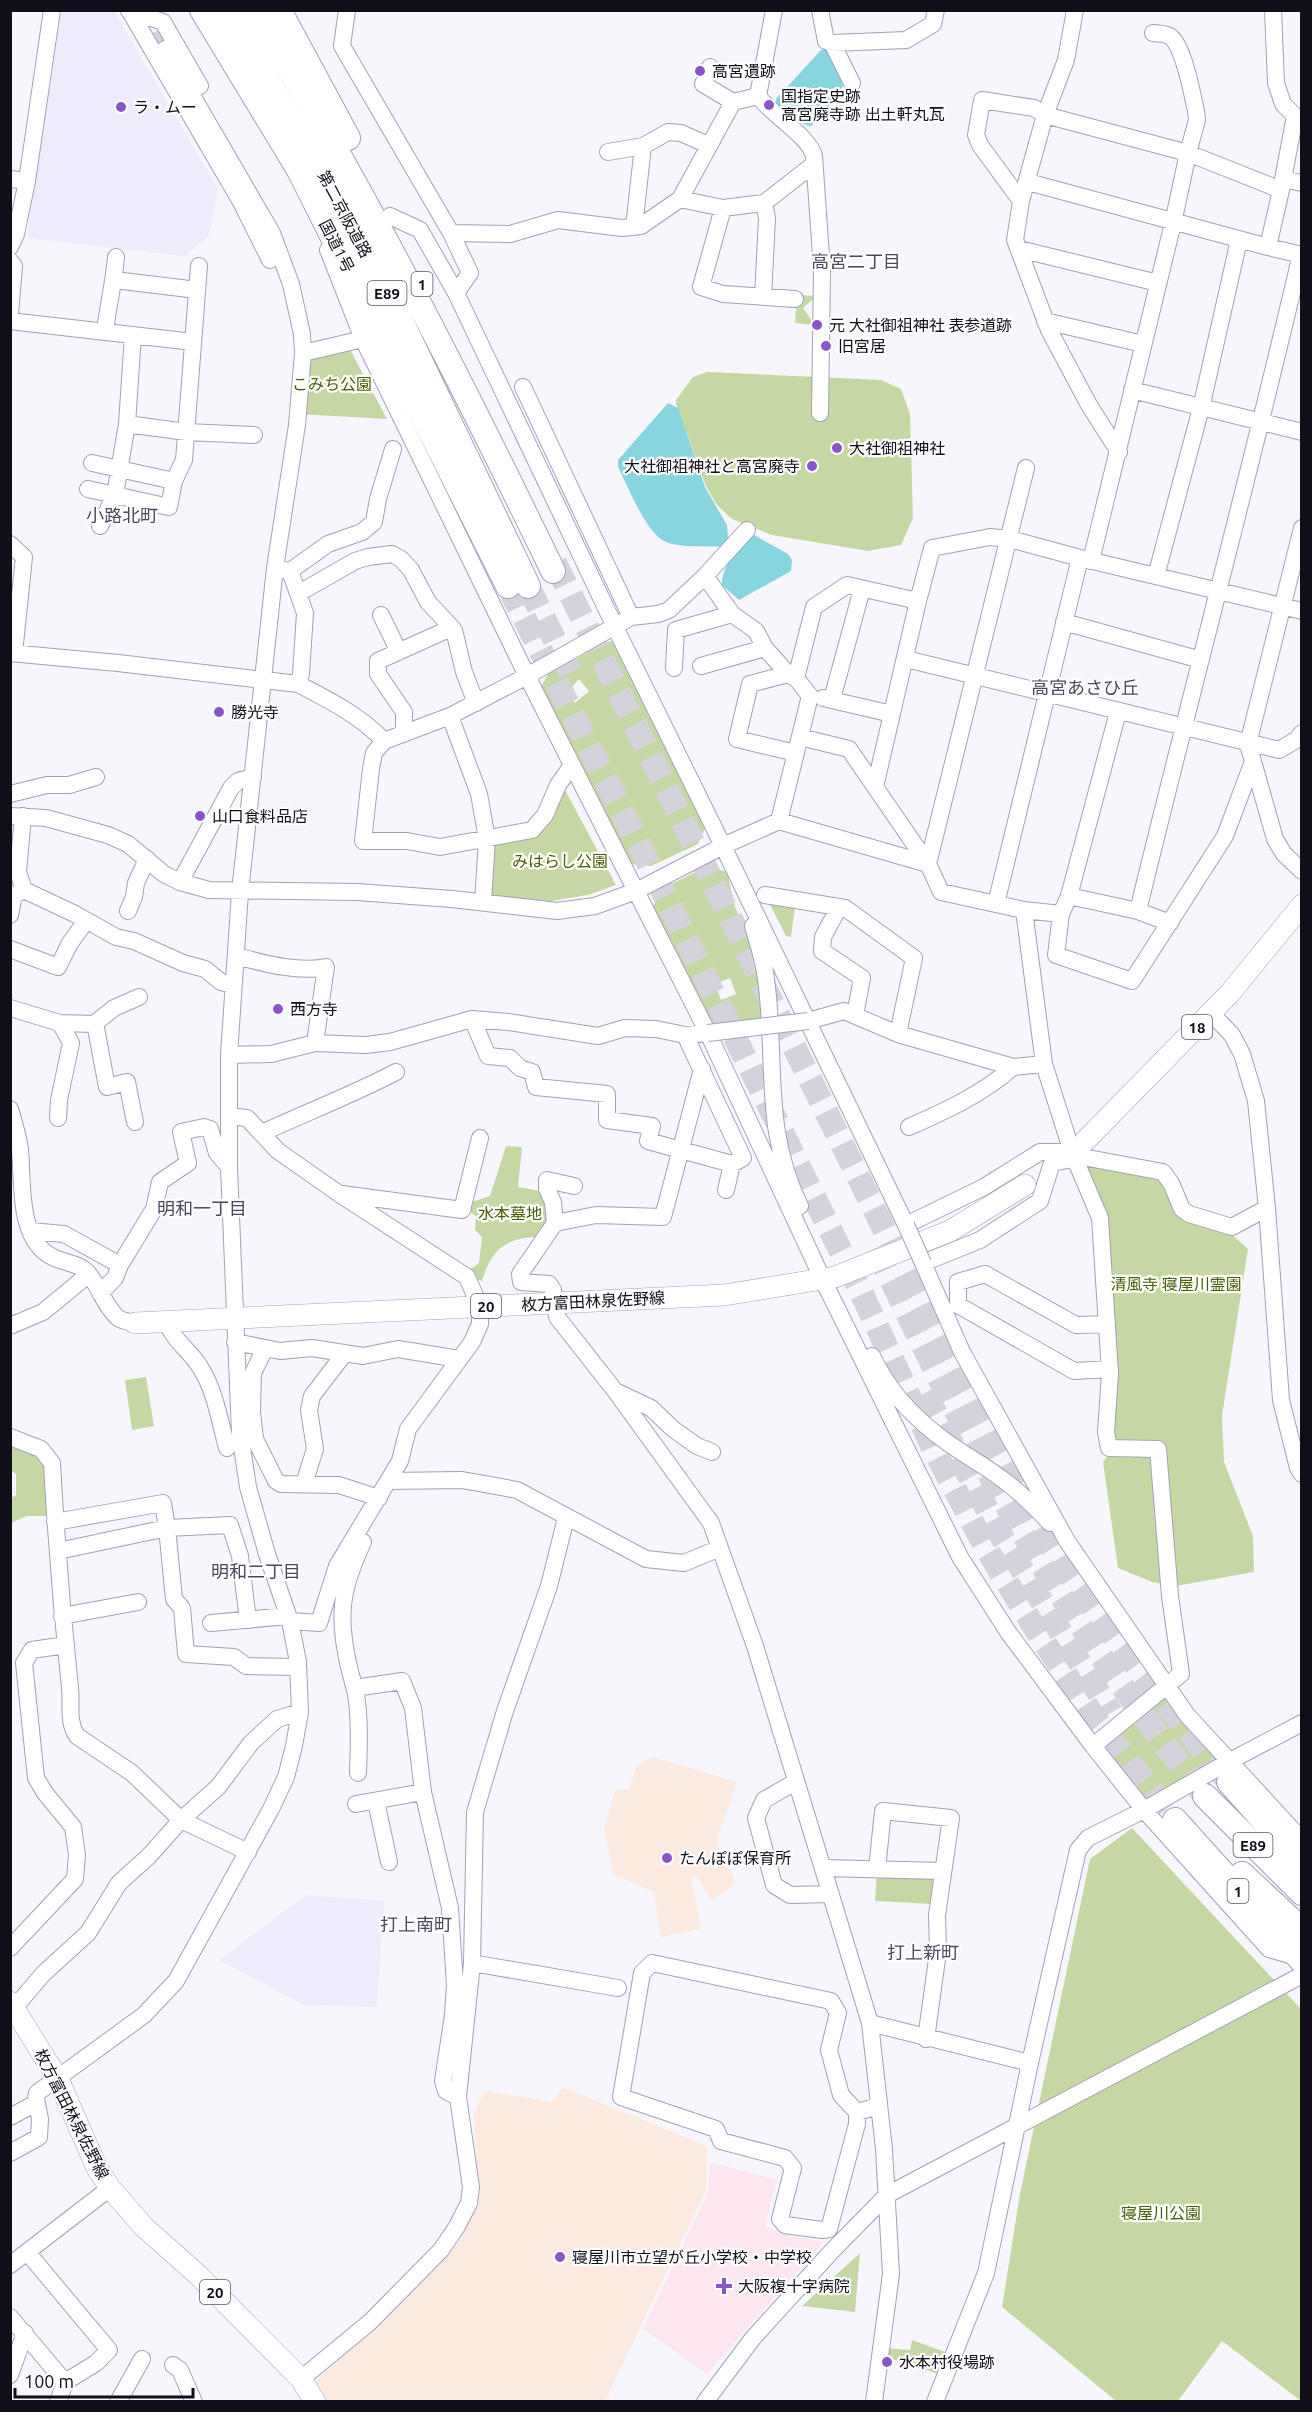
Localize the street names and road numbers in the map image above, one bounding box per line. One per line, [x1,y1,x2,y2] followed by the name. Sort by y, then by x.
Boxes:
[315,167,375,261] street label: 第二京阪道路
[316,217,358,275] street label: 国道1号
[412,272,432,296] road number: 1
[368,281,406,305] road number: E89
[1182,1015,1212,1039] road number: 18
[521,1288,665,1314] street label: 枚方富田林泉佐野線
[471,1294,501,1318] road number: 20
[1234,1833,1272,1857] road number: E89
[1228,1879,1248,1903] road number: 1
[31,2046,113,2182] street label: 枚方富田林泉佐野線
[200,2280,230,2304] road number: 20

